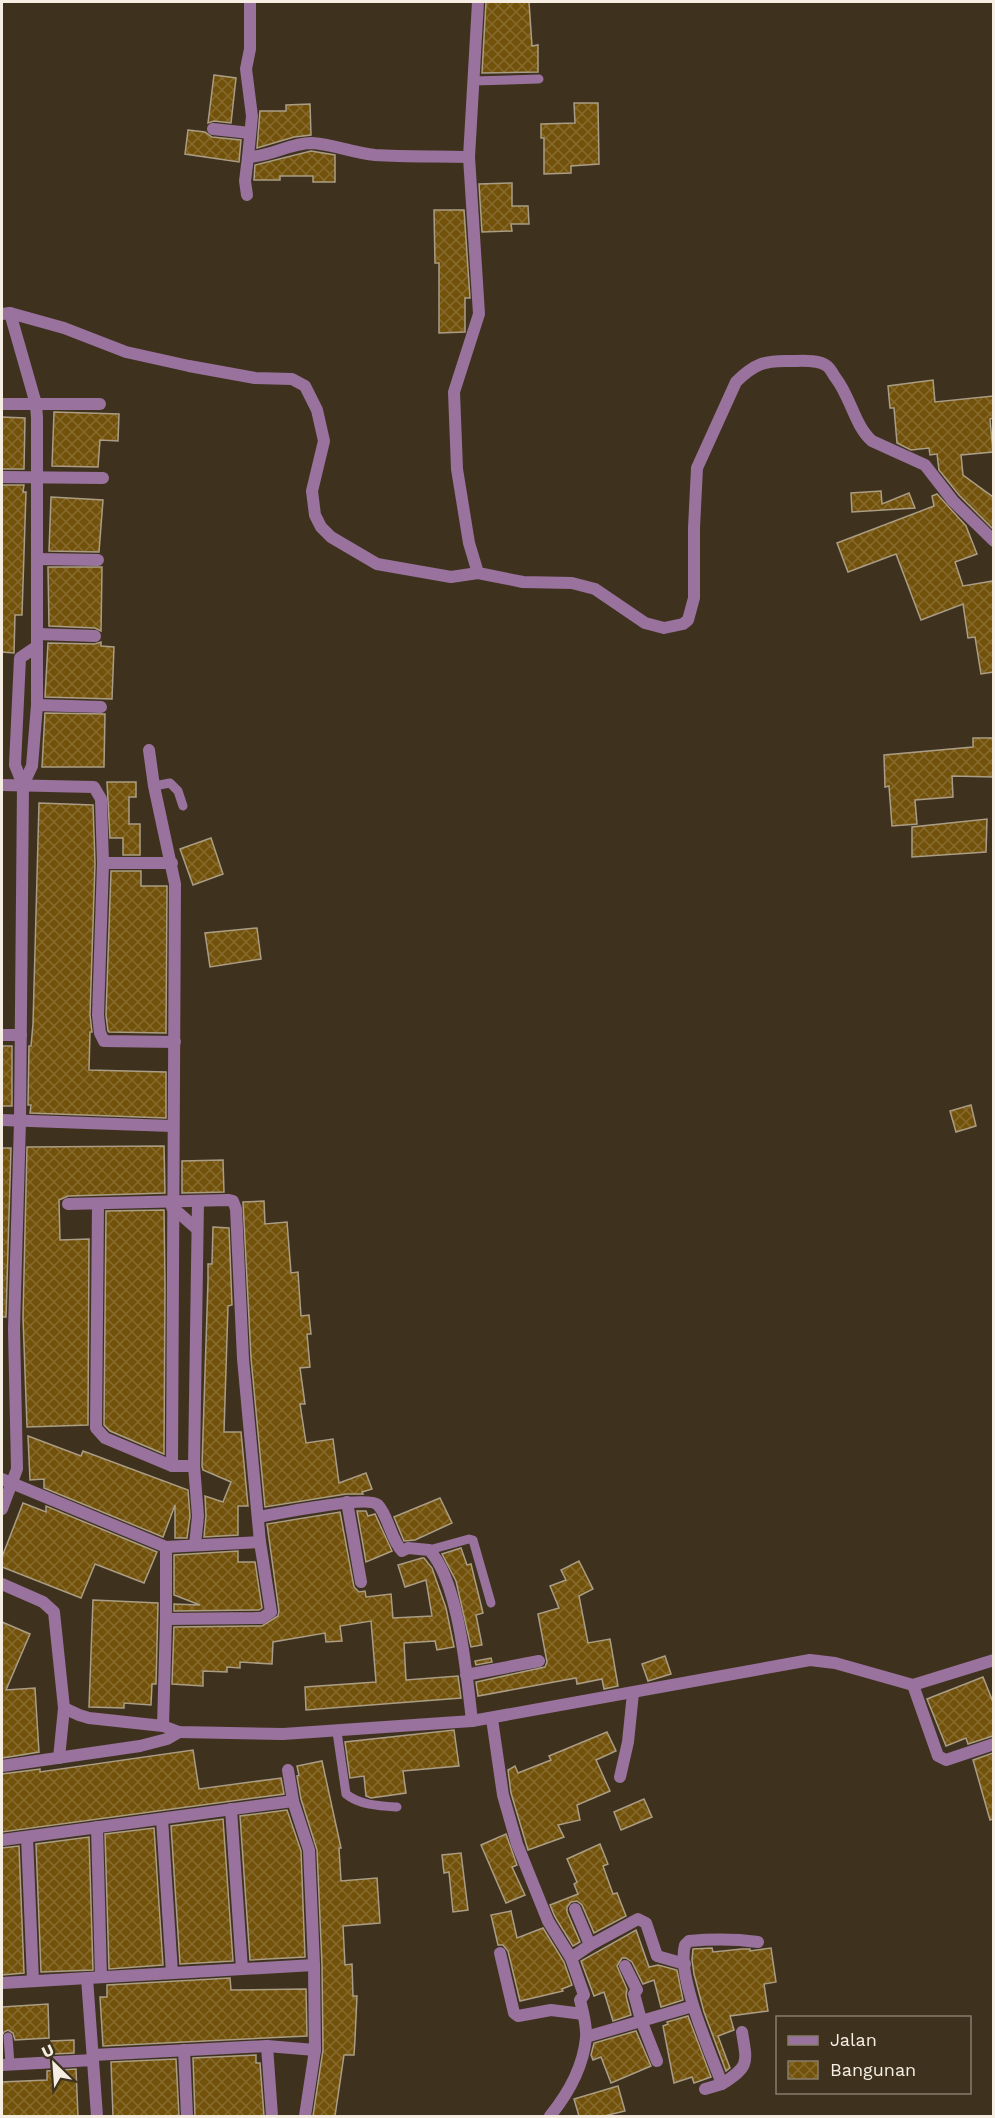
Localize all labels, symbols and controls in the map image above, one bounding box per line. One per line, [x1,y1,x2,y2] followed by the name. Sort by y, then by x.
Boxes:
[776,2016,971,2094] legend
[830,2029,877,2050] text: Jalan
[24,2034,84,2094] north arrow
[39,2040,57,2062] text: U
[830,2059,916,2080] text: Bangunan

